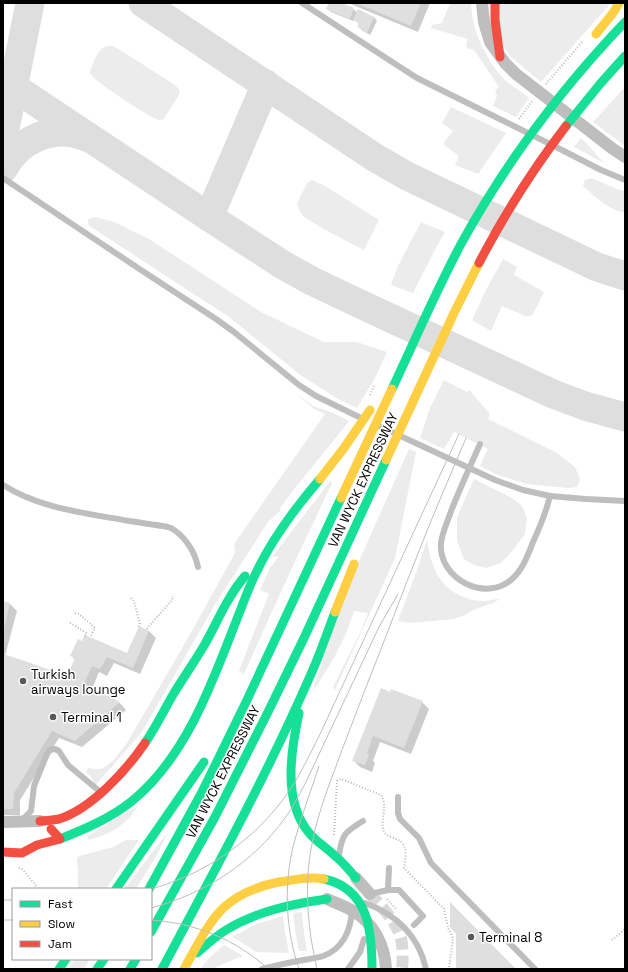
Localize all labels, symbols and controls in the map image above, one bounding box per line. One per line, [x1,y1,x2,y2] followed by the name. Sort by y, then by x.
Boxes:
[324,410,402,550] street label: VAN WYCK EXPRESSWAY
[31,666,126,698] place label: Turkish airways lounge
[18,676,28,686] marker: Turkish airways lounge
[182,703,264,841] street label: VAN WYCK EXPRESSWAY
[61,709,122,726] place label: Terminal 1
[48,712,58,722] marker: Terminal 1
[12,888,152,960] legend
[48,896,73,912] text: Fast
[48,916,75,932] text: Slow
[479,929,542,946] place label: Terminal 8
[466,932,476,942] marker: Terminal 8
[48,936,72,952] text: Jam

